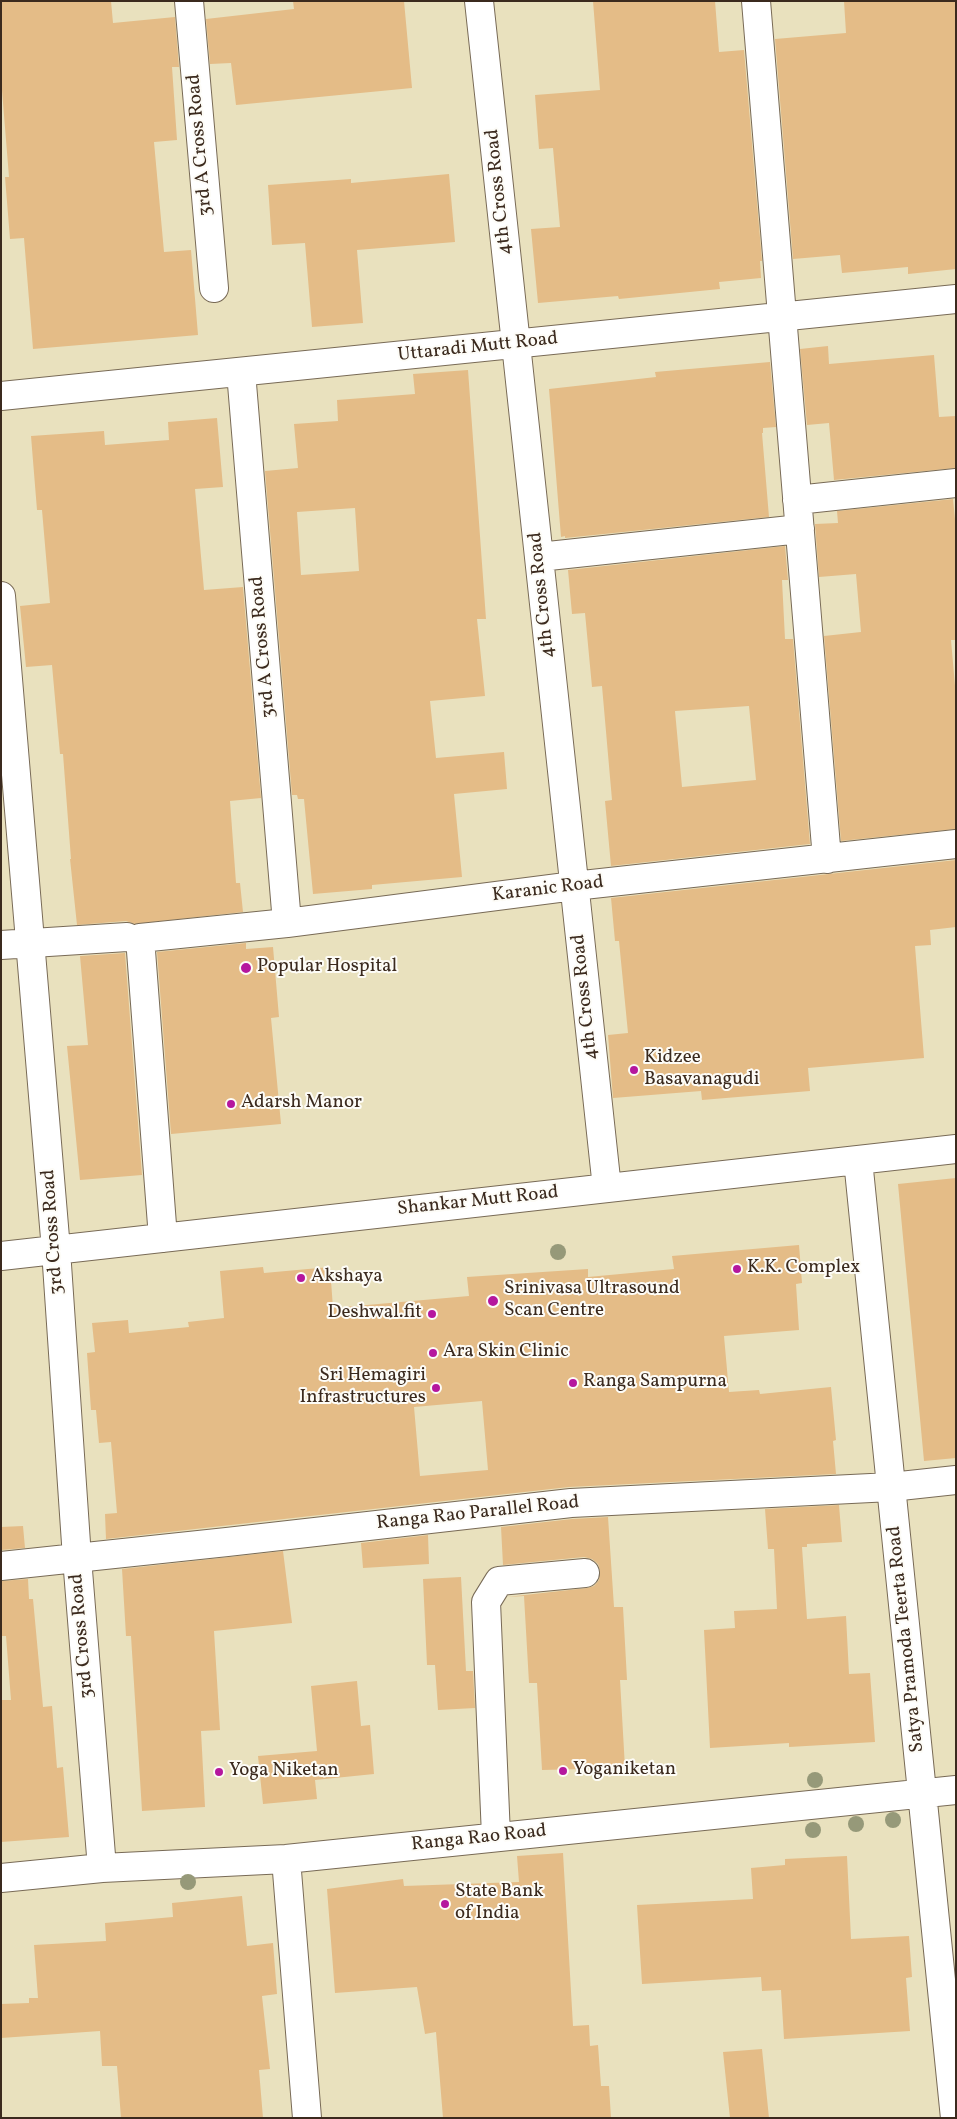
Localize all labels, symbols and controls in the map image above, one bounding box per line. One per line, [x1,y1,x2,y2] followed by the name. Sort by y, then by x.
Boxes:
[183,73,219,217] street label: 3rd A Cross Road
[482,128,518,256] street label: 4th Cross Road
[397,328,559,368] street label: Uttaradi Mutt Road
[525,531,561,659] street label: 4th Cross Road
[246,575,282,719] street label: 3rd A Cross Road
[491,872,605,908] street label: Karanic Road
[568,933,604,1061] street label: 4th Cross Road
[257,957,397,979] place label: Popular Hospital
[239,961,253,975] marker: Popular Hospital
[644,1048,759,1092] place label: Kidzee Basavanagudi
[628,1064,640,1076] marker: Kidzee Basavanagudi
[241,1093,362,1115] place label: Adarsh Manor
[225,1098,237,1110] marker: Adarsh Manor
[38,1169,70,1295] street label: 3rd Cross Road
[396,1182,560,1222] street label: Shankar Mutt Road
[747,1258,860,1280] place label: K.K. Complex
[731,1263,743,1275] marker: K.K. Complex
[311,1267,383,1289] place label: Akshaya
[295,1272,307,1284] marker: Akshaya
[504,1279,680,1323] place label: Srinivasa Ultrasound Scan Centre
[486,1294,500,1308] marker: Srinivasa Ultrasound Scan Centre
[328,1303,422,1325] place label: Deshwal.fit
[426,1308,438,1320] marker: Deshwal.fit
[443,1342,569,1364] place label: Ara Skin Clinic
[427,1347,439,1359] marker: Ara Skin Clinic
[300,1366,426,1410] place label: Sri Hemagiri Infrastructures
[583,1372,727,1394] place label: Ranga Sampurna
[567,1377,579,1389] marker: Ranga Sampurna
[430,1382,442,1394] marker: Sri Hemagiri Infrastructures
[375,1492,581,1536] street label: Ranga Rao Parallel Road
[884,1525,930,1753] street label: Satya Pramoda Teerta Road
[66,1572,100,1700] street label: 3rd Cross Road
[573,1760,676,1782] place label: Yoganiketan
[229,1761,339,1783] place label: Yoga Niketan
[557,1765,569,1777] marker: Yoganiketan
[213,1766,225,1778] marker: Yoga Niketan
[410,1821,548,1857] street label: Ranga Rao Road
[455,1882,544,1926] place label: State Bank of India
[439,1898,451,1910] marker: State Bank of India

